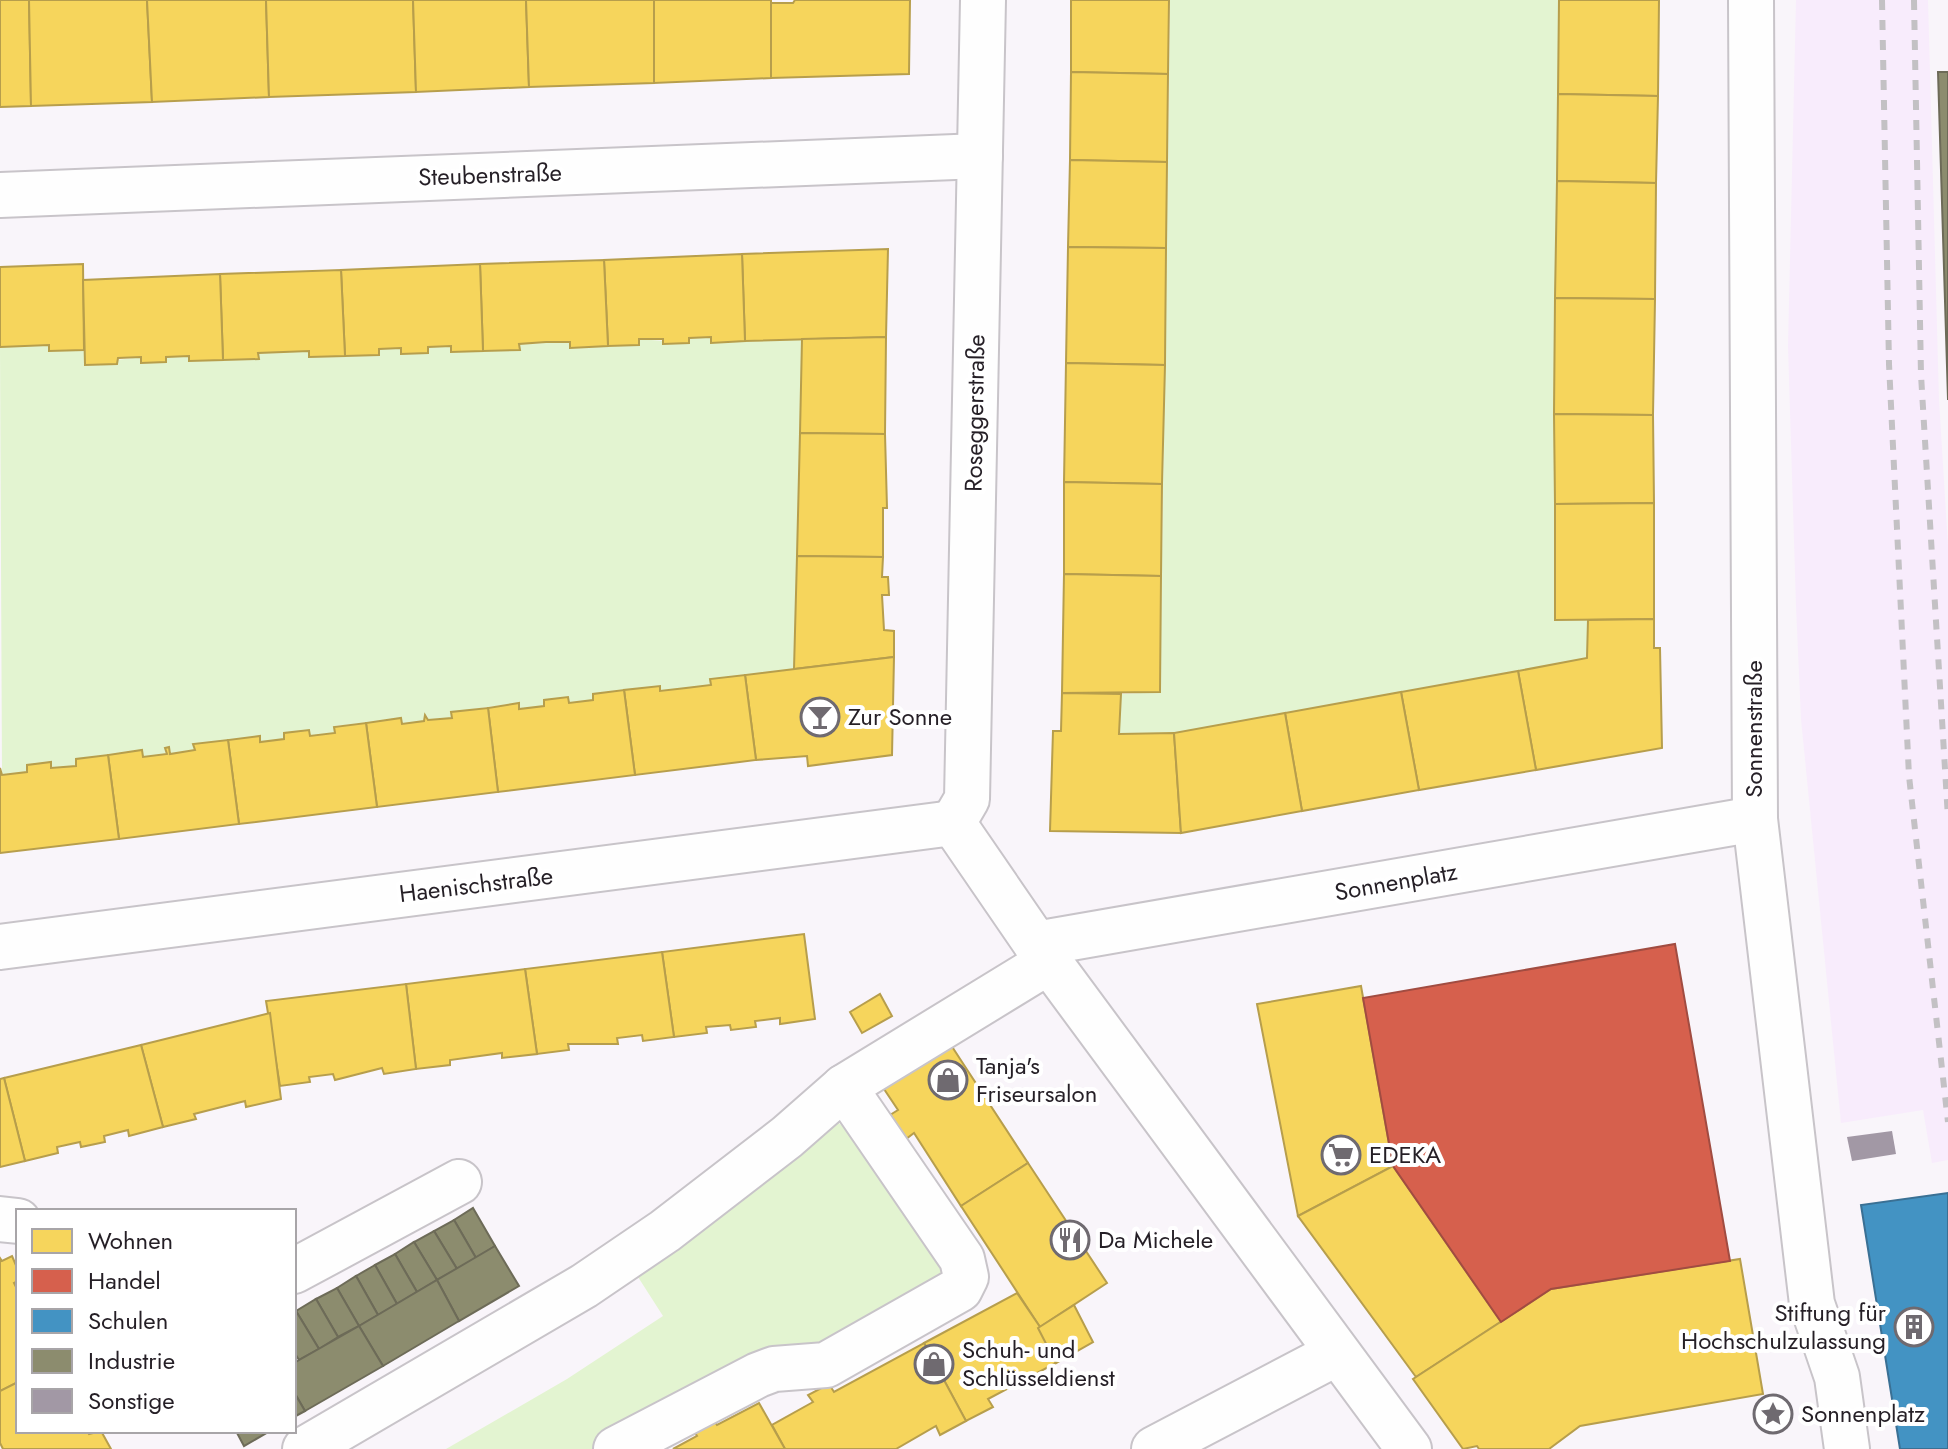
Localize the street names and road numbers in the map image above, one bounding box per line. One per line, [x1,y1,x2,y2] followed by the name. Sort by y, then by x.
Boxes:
[418,155,562,194] street label: Steubenstraße
[956,334,993,492] street label: Roseggerstraße
[1736,660,1771,798] street label: Sonnenstraße
[1332,854,1460,910] street label: Sonnenplatz
[397,858,555,911] street label: Haenischstraße

